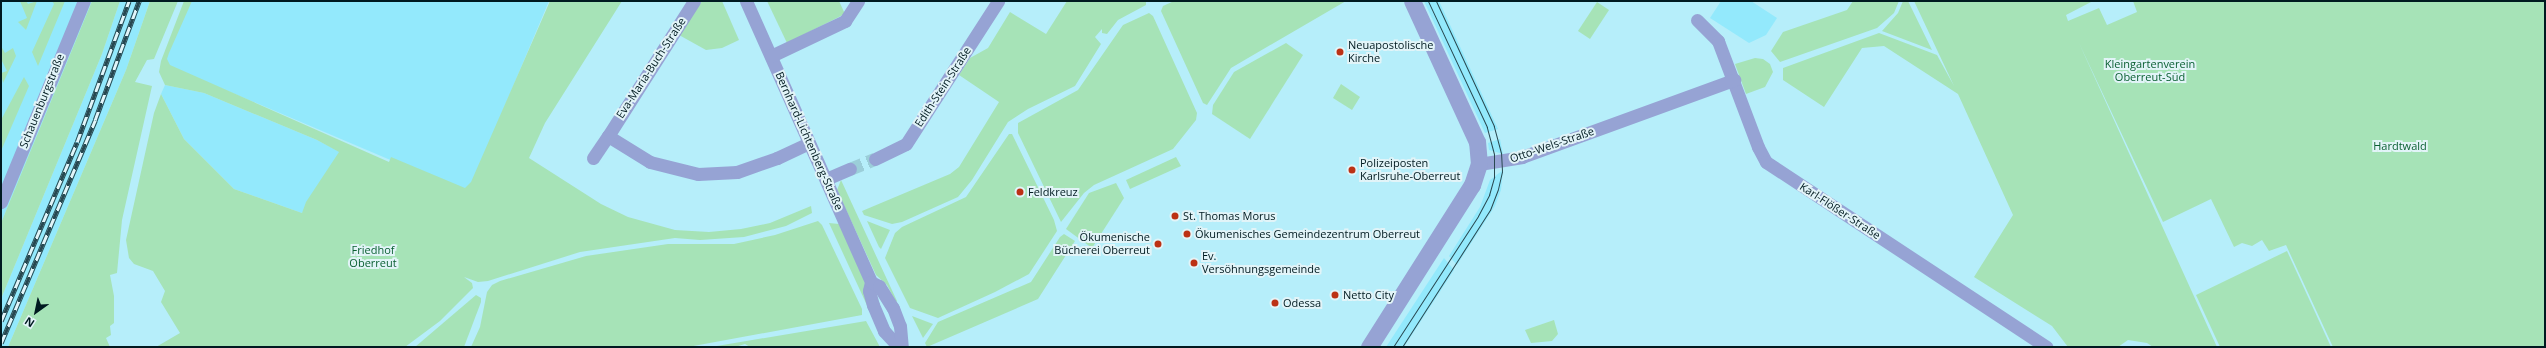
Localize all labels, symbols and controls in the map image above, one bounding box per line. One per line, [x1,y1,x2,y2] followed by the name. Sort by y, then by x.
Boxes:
[614,15,688,121] street label: Eva-Maria-Buch-Straße
[1348,39,1433,65] place label: Neuapostolische Kirche
[912,45,974,129] street label: Edith-Stein-Straße
[1335,47,1345,57] marker: Neuapostolische Kirche
[17,52,67,150] street label: Schauenburgstraße
[2105,58,2195,84] park label: Kleingartenverein Oberreut-Süd
[772,70,846,212] street label: Bernhard-Lichtenberg-Straße
[1508,124,1596,166] street label: Otto-Wels-Straße
[2373,139,2427,153] park label: Hardtwald
[1360,157,1460,183] place label: Polizeiposten Karlsruhe-Oberreut
[1347,165,1357,175] marker: Polizeiposten Karlsruhe-Oberreut
[1797,180,1883,242] street label: Karl-Flößer-Straße
[1028,185,1078,199] place label: Feldkreuz
[1015,187,1025,197] marker: Feldkreuz
[1183,209,1276,223] place label: St. Thomas Morus
[1170,211,1180,221] marker: St. Thomas Morus
[1195,227,1420,241] place label: Ökumenisches Gemeindezentrum Oberreut
[1182,229,1192,239] marker: Ökumenisches Gemeindezentrum Oberreut
[1054,231,1150,257] place label: Ökumenische Bücherei Oberreut
[1153,239,1163,249] marker: Ökumenische Bücherei Oberreut
[349,244,397,270] park label: Friedhof Oberreut
[1202,250,1320,276] place label: Ev. Versöhnungsgemeinde
[1189,258,1199,268] marker: Ev. Versöhnungsgemeinde
[1343,288,1394,302] place label: Netto City
[1330,290,1340,300] marker: Netto City
[16,292,56,332] north arrow
[1283,296,1321,310] place label: Odessa
[1270,298,1280,308] marker: Odessa
[21,314,37,331] text: N

